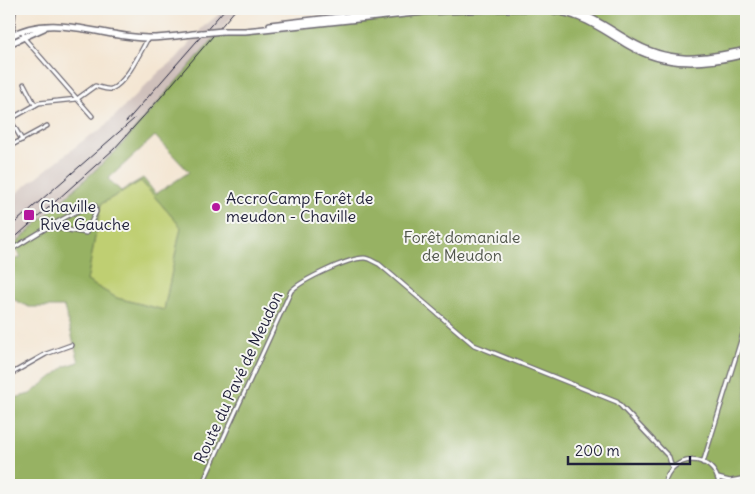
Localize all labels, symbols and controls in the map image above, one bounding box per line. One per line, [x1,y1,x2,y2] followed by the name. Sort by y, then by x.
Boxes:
[226,188,373,226] place label: AccroCamp Forêt de meudon - Chaville
[40,196,130,234] place label: Chaville Rive Gauche
[210,201,222,213] marker: AccroCamp Forêt de meudon - Chaville
[22,208,36,222] marker: Chaville Rive Gauche
[404,227,520,265] park label: Forêt domaniale de Meudon
[189,288,287,466] street label: Route du Pavé de Meudon
[568,434,690,466] scale bar
[575,441,620,460] text: 200 m

